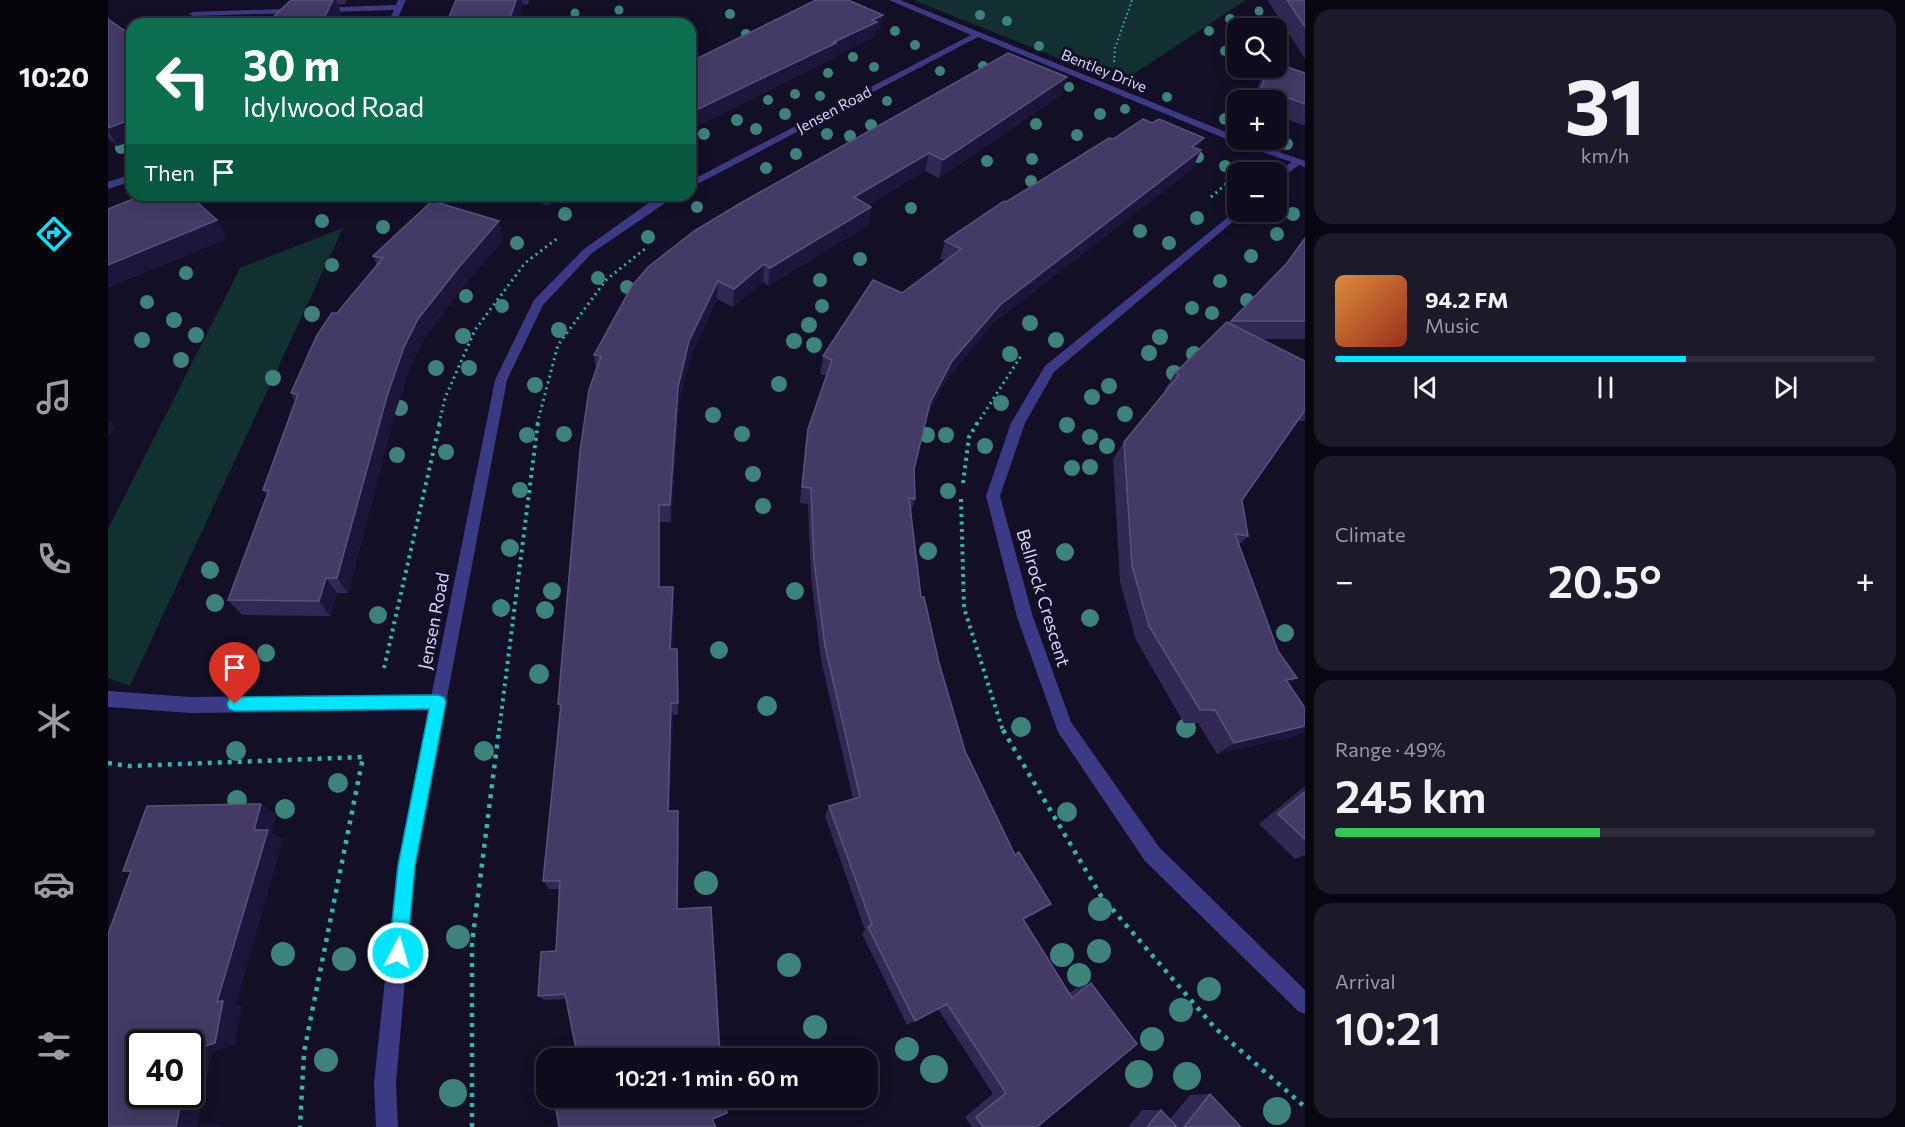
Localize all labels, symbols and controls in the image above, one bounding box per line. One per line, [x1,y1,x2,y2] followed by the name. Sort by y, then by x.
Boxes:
[1227,18,1287,222] map controls
[1227,18,1287,78] button: search
[243,38,340,90] text: 30 m
[144,42,222,120] icon: left
[1059,45,1150,95] street label: Bentley Drive
[1565,56,1645,151] text: 31
[19,60,89,93] text: 10:20
[793,82,874,136] street label: Jensen Road
[243,90,424,123] text: Idylwood Road
[1227,90,1287,150] button: +
[1581,143,1629,167] text: km/h
[207,156,240,189] icon: arrive
[144,159,195,186] text: Then
[1227,162,1287,222] button: −
[33,213,75,255] icon: directions
[1425,286,1508,313] text: 94.2 FM
[1425,313,1479,337] text: Music
[1409,371,1442,404] icon: previous
[1589,371,1622,404] icon: pause
[1769,371,1802,404] icon: next
[33,376,75,418] icon: music
[1335,522,1405,546] text: Climate
[1013,526,1075,669] street label: Bellrock Crescent
[33,538,75,580] icon: phone
[1548,552,1662,607] text: 20.5°
[1335,559,1354,600] text: −
[1856,559,1875,600] text: +
[413,570,453,671] street label: Jensen Road
[209,642,260,704] pin
[218,651,251,684] icon: arrive
[33,700,75,742] icon: climate
[1335,737,1446,761] text: Range · 49%
[1335,767,1486,822] text: 245 km
[33,863,75,905] icon: car
[366,921,430,985] position arrow
[1335,969,1396,993] text: Arrival
[1335,999,1442,1054] text: 10:21
[33,1025,75,1067] icon: filters
[126,1030,204,1108] speed limit sign: 40
[615,1064,799,1091] text: 10:21 · 1 min · 60 m

